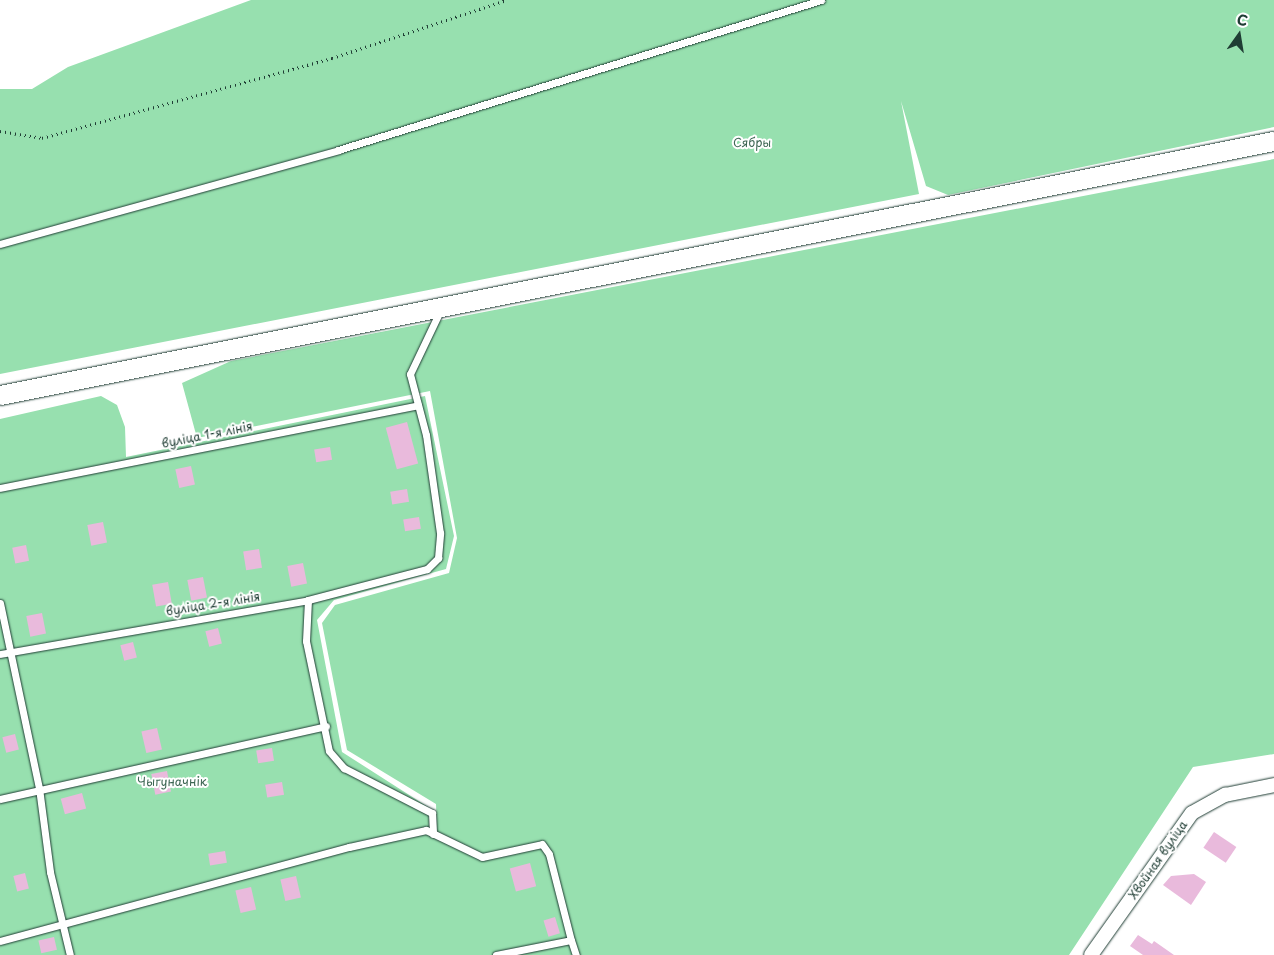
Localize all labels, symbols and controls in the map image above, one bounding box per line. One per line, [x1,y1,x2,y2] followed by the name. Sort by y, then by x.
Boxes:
[1235,8,1250,31] text: С
[1214,10,1264,60] north arrow
[733,136,771,150] park label: Сябры
[160,419,254,451] street label: вуліца 1-я лінія
[165,589,261,619] street label: вуліца 2-я лінія
[137,775,207,789] park label: Чыгуначнік
[1125,818,1191,902] street label: Хвойная вуліца

